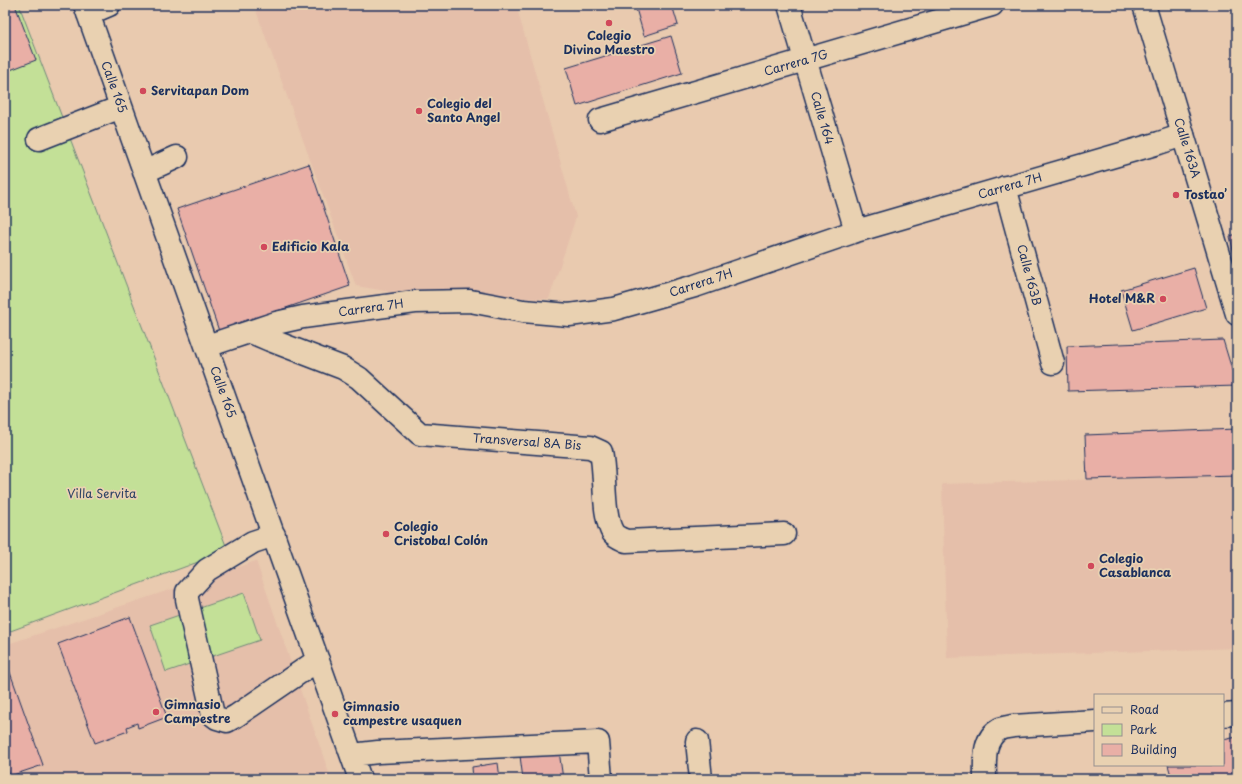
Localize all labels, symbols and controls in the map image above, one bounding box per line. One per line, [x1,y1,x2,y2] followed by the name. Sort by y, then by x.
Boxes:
[604,18,614,28] marker: Colegio Divino Maestro
[563,26,655,58] place label: Colegio Divino Maestro
[762,44,830,80] street label: Carrera 7G
[97,58,133,115] street label: Calle 165
[151,81,249,99] place label: Servitapan Dom
[138,86,148,96] marker: Servitapan Dom
[807,89,839,146] street label: Calle 164
[427,94,500,126] place label: Colegio del Santo Angel
[414,106,424,116] marker: Colegio del Santo Angel
[1170,115,1206,180] street label: Calle 163A
[976,167,1044,203] street label: Carrera 7H
[1184,185,1227,203] place label: Tostao’
[1171,190,1181,200] marker: Tostao’
[272,237,350,255] place label: Edificio Kala
[259,242,269,252] marker: Edificio Kala
[1013,242,1047,308] street label: Calle 163B
[667,263,735,301] street label: Carrera 7H
[1089,289,1155,307] place label: Hotel M&R
[337,294,405,321] street label: Carrera 7H
[1158,294,1168,304] marker: Hotel M&R
[206,363,242,420] street label: Calle 165
[472,428,582,454] street label: Transversal 8A Bis
[67,484,137,502] park label: Villa Servita
[394,517,488,549] place label: Colegio Cristobal Colón
[381,529,391,539] marker: Colegio Cristobal Colón
[1099,549,1171,581] place label: Colegio Casablanca
[1086,561,1096,571] marker: Colegio Casablanca
[1094,694,1224,766] legend
[164,695,231,727] place label: Gimnasio Campestre
[343,697,462,729] place label: Gimnasio campestre usaquen
[1130,700,1159,718] text: Road
[151,707,161,717] marker: Gimnasio Campestre
[330,709,340,719] marker: Gimnasio campestre usaquen
[1130,720,1157,738] text: Park
[1130,740,1177,758] text: Building

